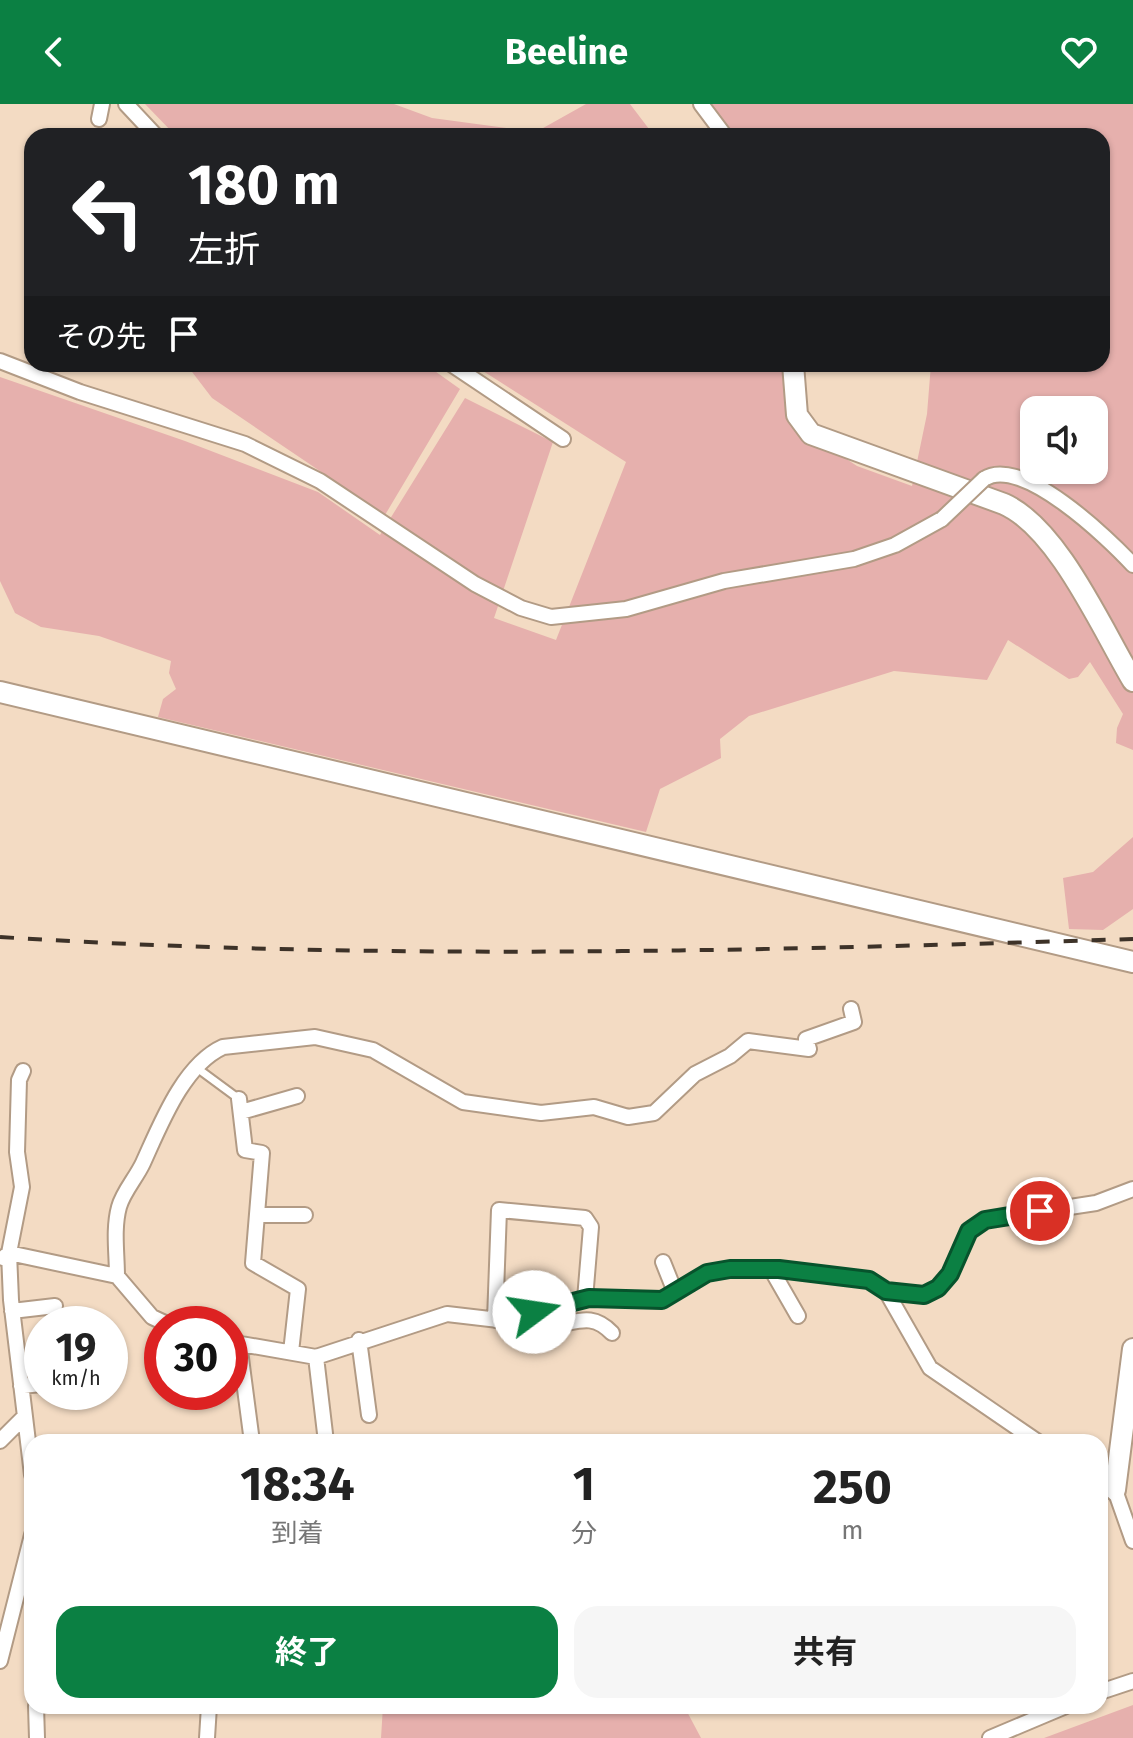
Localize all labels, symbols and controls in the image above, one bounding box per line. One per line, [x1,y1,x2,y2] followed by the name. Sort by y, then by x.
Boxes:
[32,30,76,74] icon: back
[505,30,628,74] text: Beeline
[1057,30,1101,74] icon: heart
[188,152,340,219] text: 180 m
[56,160,160,264] icon: left
[188,228,260,272] text: 左折
[162,312,206,356] icon: arrive
[56,319,146,355] text: その先
[1020,396,1108,484] map controls
[1020,396,1108,484] button: sound
[1006,1177,1074,1245] pin
[1018,1189,1062,1233] icon: arrive
[492,1270,576,1354] position arrow
[144,1306,248,1410] speed limit sign: 30
[56,1324,96,1372] text: 19
[51,1366,101,1390] text: km/h
[240,1455,355,1513] text: 18:34
[573,1455,595,1513] text: 1
[813,1458,892,1516] text: 250
[841,1515,864,1546] text: m
[271,1518,323,1549] text: 到着
[571,1518,597,1549] text: 分
[56,1606,558,1698] button: 終了
[574,1606,1076,1698] button: 共有

